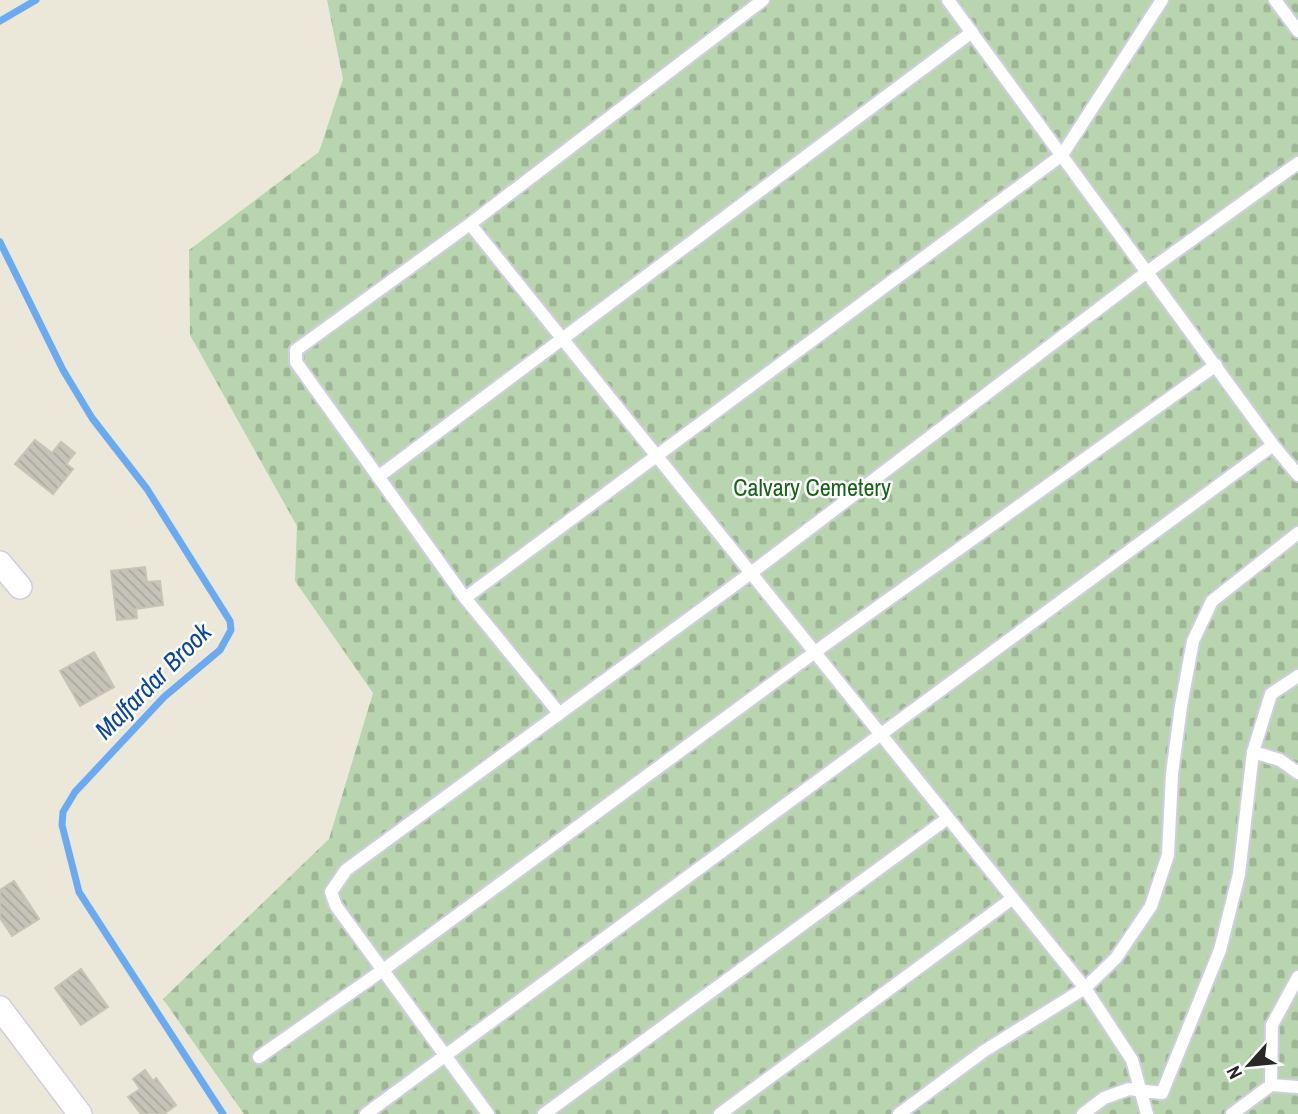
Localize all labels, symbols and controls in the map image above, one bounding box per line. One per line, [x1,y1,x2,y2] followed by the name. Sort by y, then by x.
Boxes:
[733,471,891,503] park label: Calvary Cemetery
[87,614,220,747] water label: Malfardar Brook
[1214,1030,1284,1100] north arrow
[1220,1062,1248,1084] text: N

